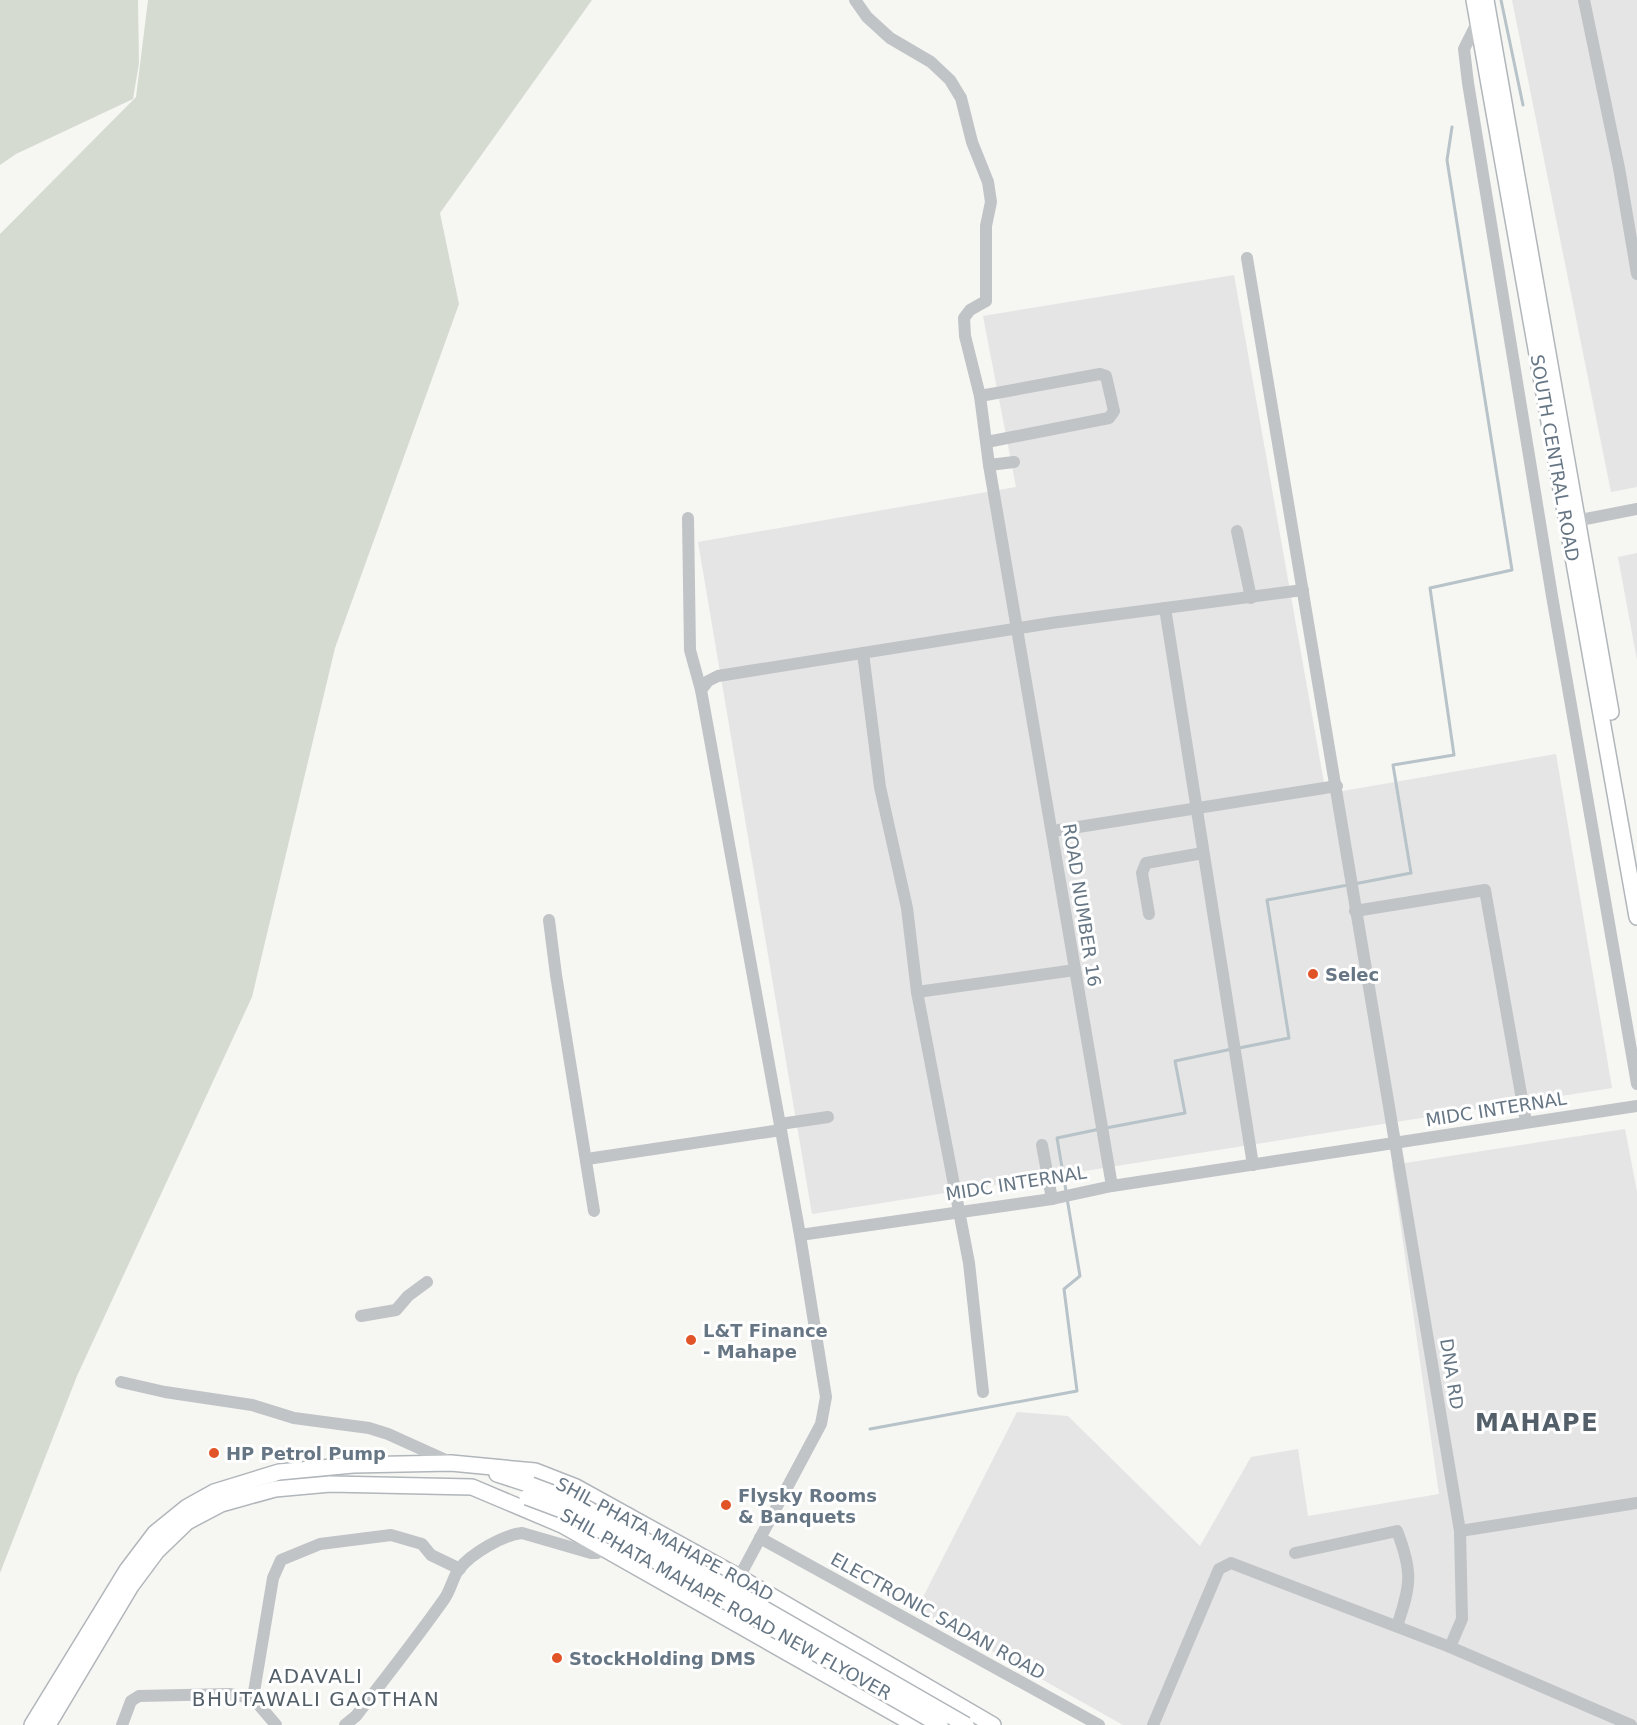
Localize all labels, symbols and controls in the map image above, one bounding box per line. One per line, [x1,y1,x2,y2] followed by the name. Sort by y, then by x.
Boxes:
[1526,353,1584,563] street label: SOUTH CENTRAL ROAD
[1059,822,1105,988] street label: ROAD NUMBER 16
[1325,964,1379,985] place label: Selec
[1306,967,1320,981] marker: Selec
[1424,1087,1568,1131] street label: MIDC INTERNAL
[944,1161,1088,1205] street label: MIDC INTERNAL
[703,1320,828,1362] place label: L&T Finance - Mahape
[684,1333,698,1347] marker: L&T Finance - Mahape
[1436,1337,1468,1411] street label: DNA RD
[1475,1409,1599,1437] district label: MAHAPE
[226,1443,386,1464] place label: HP Petrol Pump
[207,1446,221,1460] marker: HP Petrol Pump
[553,1473,777,1605] street label: SHIL PHATA MAHAPE ROAD
[738,1485,877,1527] place label: Flysky Rooms & Banquets
[719,1498,733,1512] marker: Flysky Rooms & Banquets
[557,1504,895,1704] street label: SHIL PHATA MAHAPE ROAD NEW FLYOVER
[827,1548,1049,1684] street label: ELECTRONIC SADAN ROAD
[569,1648,756,1669] place label: StockHolding DMS
[550,1651,564,1665] marker: StockHolding DMS
[192,1664,440,1711] district label: ADAVALI BHUTAWALI GAOTHAN

